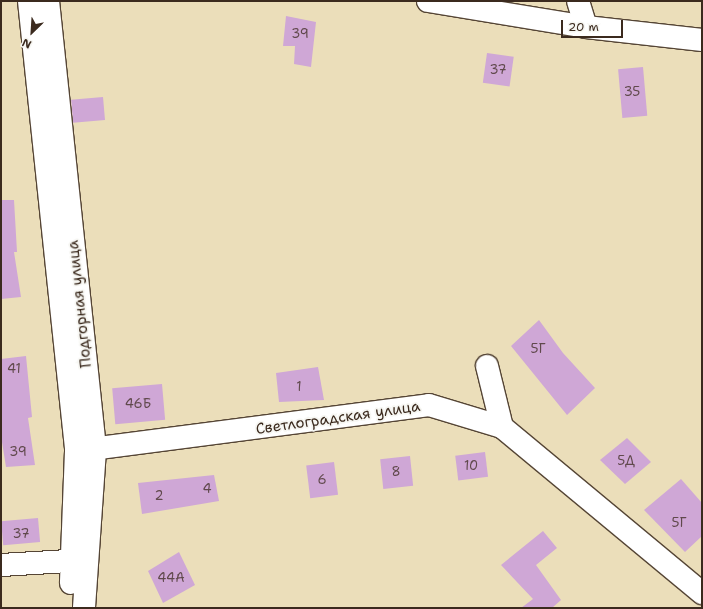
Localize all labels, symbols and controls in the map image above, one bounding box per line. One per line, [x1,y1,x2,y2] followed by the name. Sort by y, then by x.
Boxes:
[12,12,52,52] north arrow
[563,12,625,38] scale bar
[568,19,599,35] text: 20 m
[291,26,309,42] house number: 39
[20,35,34,52] text: N
[489,62,507,78] house number: 37
[624,84,640,100] house number: 35
[64,239,96,369] street label: Подгорная улица
[531,341,545,357] house number: 5Г
[7,361,21,377] house number: 41
[296,379,302,395] house number: 1
[125,396,151,412] house number: 46Б
[255,398,421,438] street label: Светлоградская улица
[9,444,27,460] house number: 39
[617,453,635,469] house number: 5Д
[464,458,478,474] house number: 10
[391,464,401,480] house number: 8
[317,472,327,488] house number: 6
[202,481,212,497] house number: 4
[154,488,164,504] house number: 2
[672,515,686,531] house number: 5Г
[12,526,30,542] house number: 37
[157,570,185,586] house number: 44А

